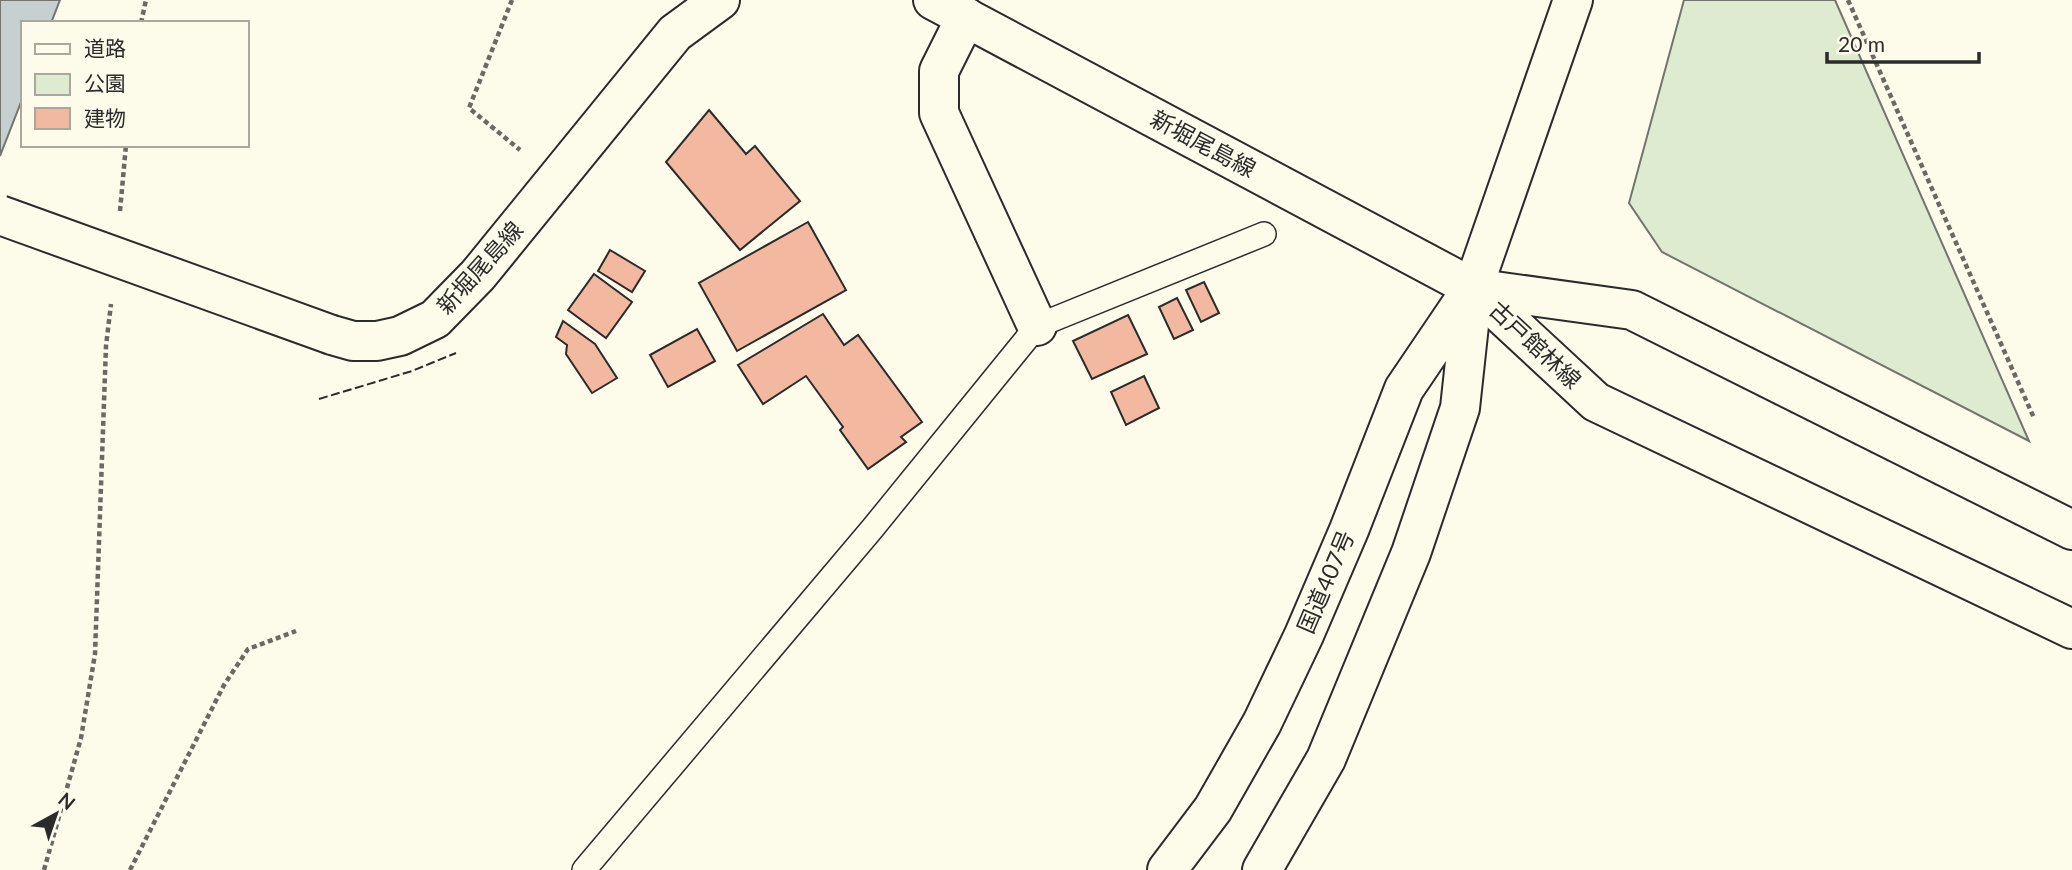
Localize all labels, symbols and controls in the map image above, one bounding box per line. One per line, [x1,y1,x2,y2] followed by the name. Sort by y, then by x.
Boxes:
[21,21,248,147] legend
[1827,21,1979,65] scale bar
[1838,31,1885,56] text: 20 m
[84,35,126,60] text: 道路
[84,70,126,95] text: 公園
[1146,104,1261,182] street label: 新堀尾島線
[84,105,126,130] text: 建物
[430,215,528,319] street label: 新堀尾島線
[1484,295,1587,394] street label: 古戸館林線
[1291,526,1359,637] street label: 国道407号
[21,779,91,849] north arrow
[54,787,80,814] text: N

